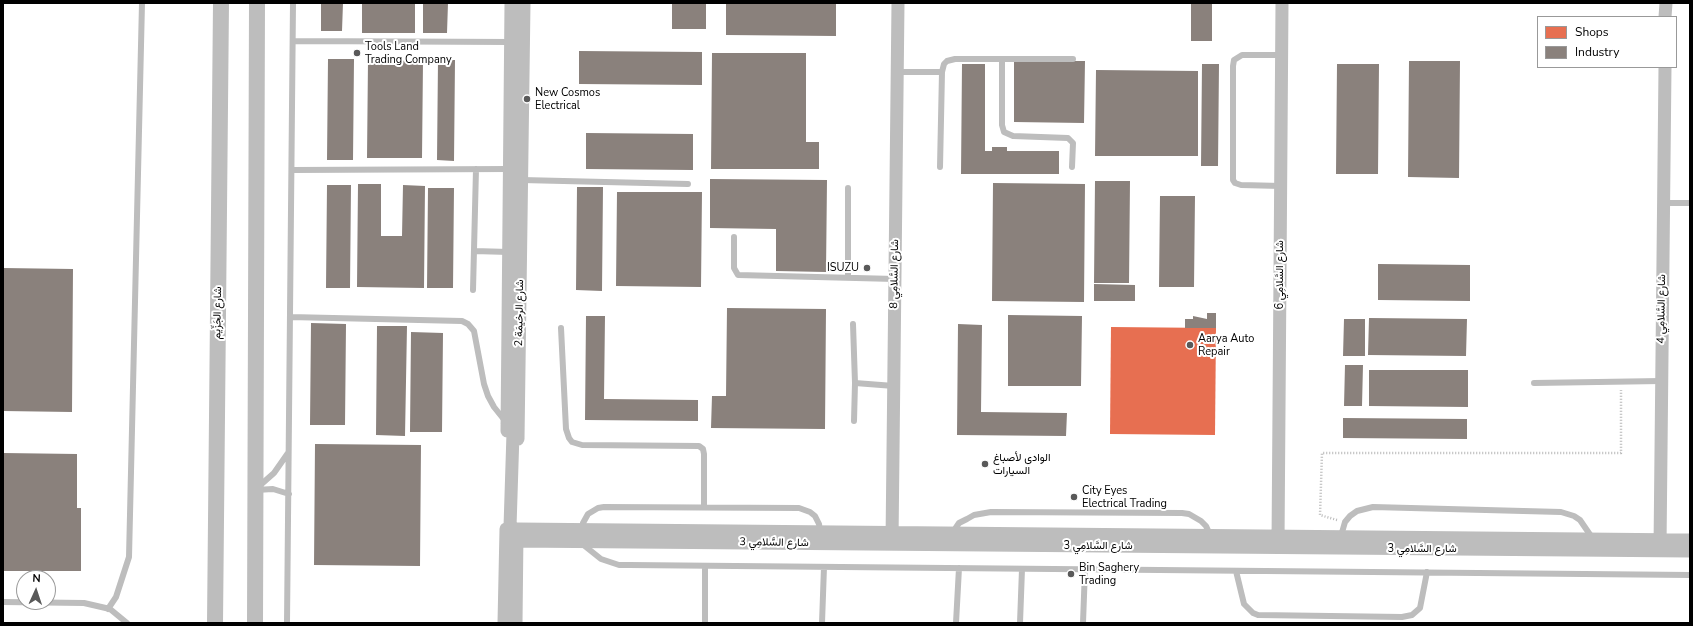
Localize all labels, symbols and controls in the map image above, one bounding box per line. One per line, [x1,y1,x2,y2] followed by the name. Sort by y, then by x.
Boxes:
[1537,16,1677,68] legend
[1575,24,1609,40] text: Shops
[365,40,452,66] place label: Tools Land Trading Company
[1575,44,1619,60] text: Industry
[352,48,362,58] marker: Tools Land Trading Company
[535,86,600,112] place label: New Cosmos Electrical
[522,94,532,104] marker: New Cosmos Electrical
[888,239,902,309] street label: شارع السَّلامِي 8
[1273,240,1287,310] street label: شارع السَّلامِي 6
[827,261,859,275] place label: ISUZU
[862,263,872,273] marker: ISUZU
[1655,274,1669,344] street label: شارع السَّلامِي 4
[513,279,527,347] street label: شارع الرخيمَة 2
[211,286,225,340] street label: شارع الجَزِّيم
[1198,332,1254,358] place label: Aarya Auto Repair
[1185,340,1195,350] marker: Aarya Auto Repair
[993,451,1050,477] place label: الوادي لأصباغ السيارات
[980,459,990,469] marker: الوادي لأصباغ السيارات
[1082,484,1167,510] place label: City Eyes Electrical Trading
[1069,492,1079,502] marker: City Eyes Electrical Trading
[739,536,809,550] street label: شارع السَّلامِي 3
[1063,539,1133,553] street label: شارع السَّلامِي 3
[1387,542,1457,556] street label: شارع السَّلامِي 3
[1079,561,1139,587] place label: Bin Saghery Trading
[1066,569,1076,579] marker: Bin Saghery Trading
[16,570,56,610] north arrow
[32,571,41,586] text: N

